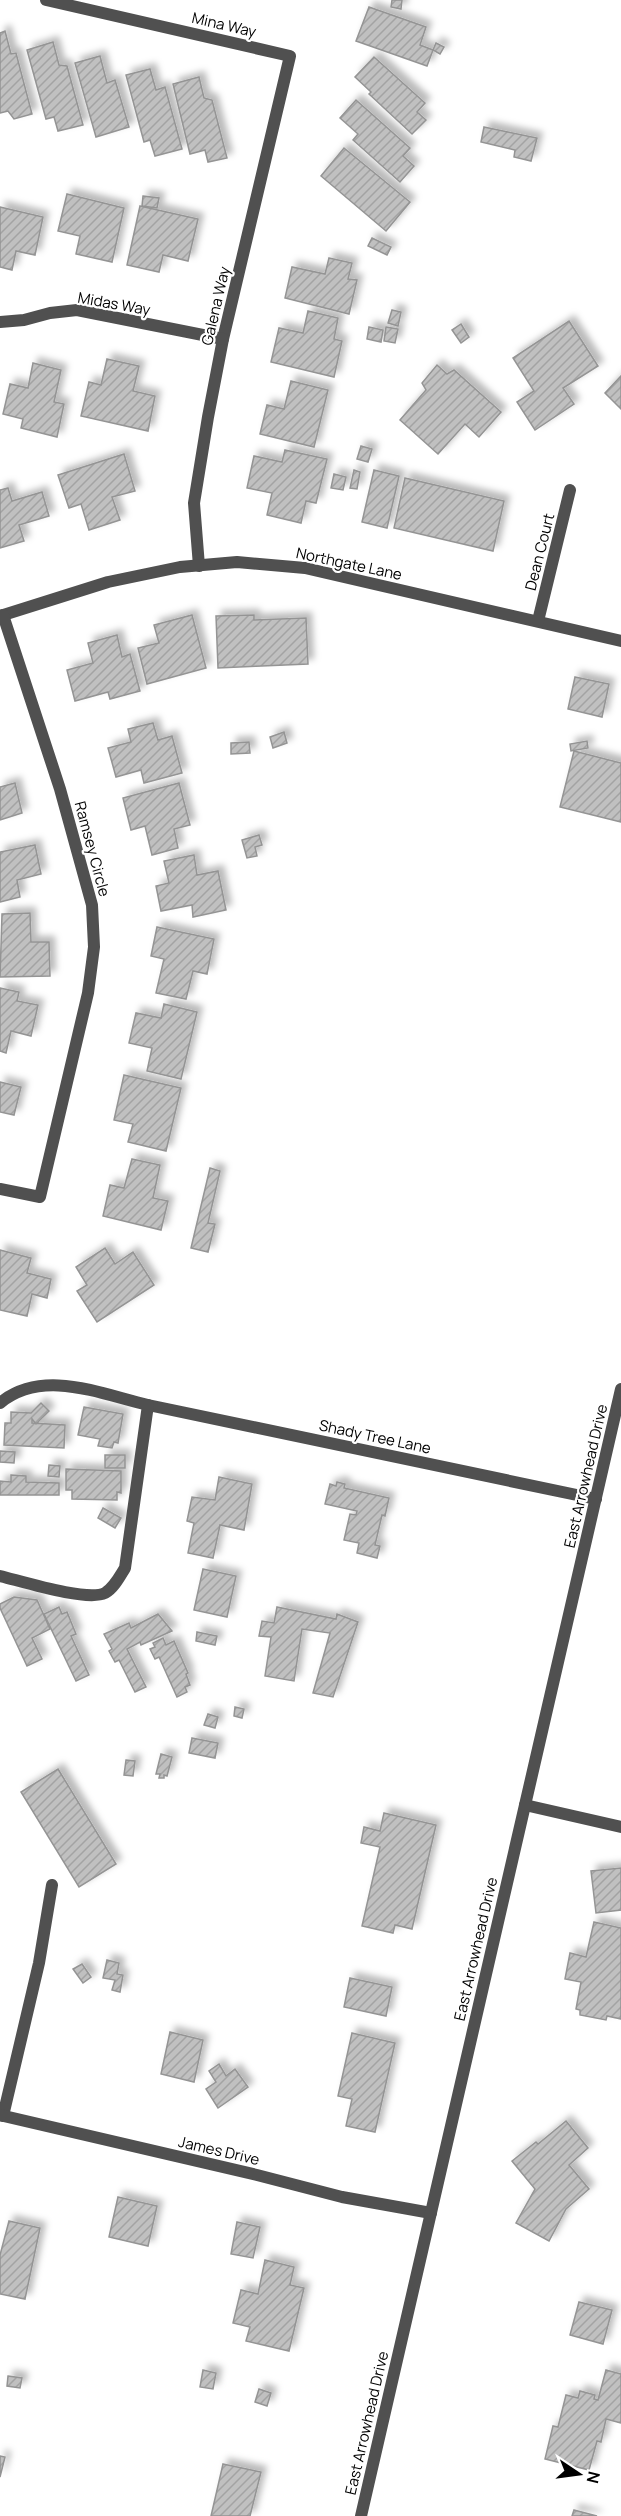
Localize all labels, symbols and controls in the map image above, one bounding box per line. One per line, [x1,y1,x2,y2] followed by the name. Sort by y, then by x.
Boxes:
[190,7,258,42] street label: Mina Way
[196,264,235,347] street label: Galena Way
[76,287,152,320] street label: Midas Way
[520,511,559,593] street label: Dean Court
[294,542,404,585] street label: Northgate Lane
[70,799,115,899] street label: Ramsey Circle
[559,1402,612,1550] street label: East Arrowhead Drive
[317,1414,433,1459] street label: Shady Tree Lane
[449,1875,502,2023] street label: East Arrowhead Drive
[176,2131,262,2170] street label: James Drive
[340,2349,393,2497] street label: East Arrowhead Drive
[549,2444,609,2504] north arrow
[582,2469,606,2485] text: N

